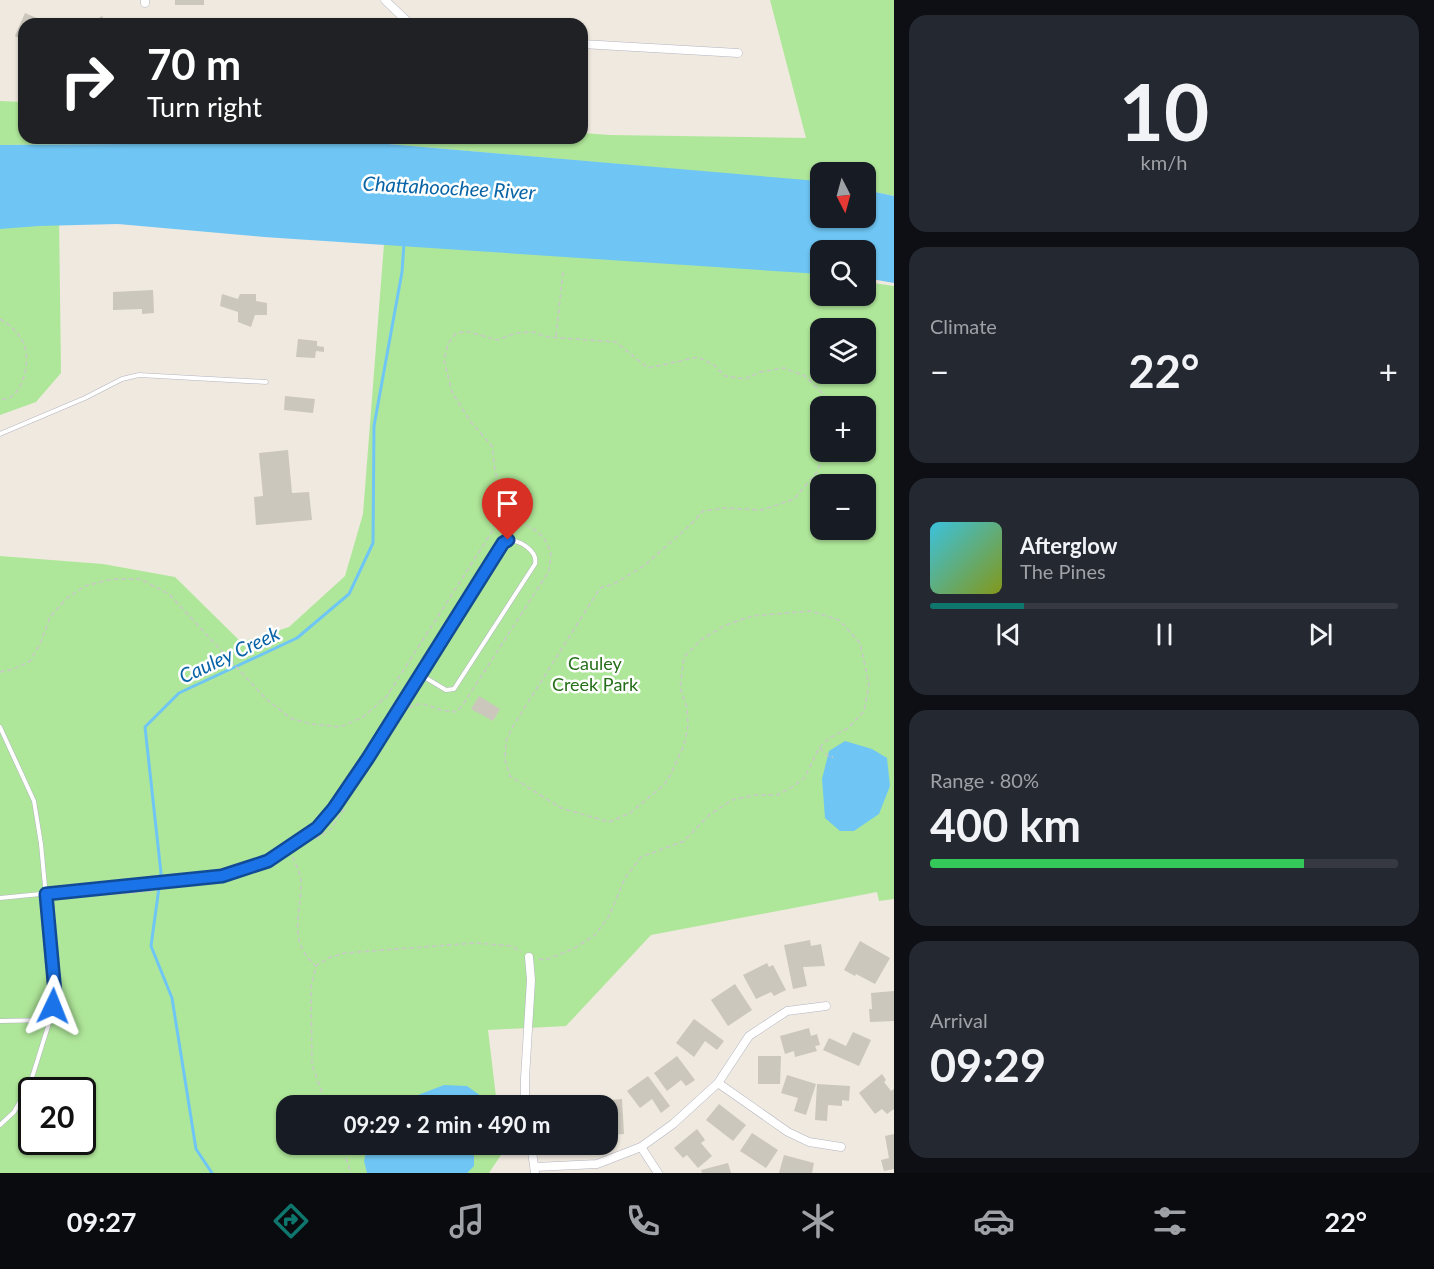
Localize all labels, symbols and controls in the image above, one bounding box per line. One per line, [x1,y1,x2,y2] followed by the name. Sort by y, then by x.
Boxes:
[147,39,241,89] text: 70 m
[48,42,126,120] icon: right
[1119,64,1209,158] text: 10
[147,90,262,123] text: Turn right
[1141,150,1187,174] text: km/h
[810,162,876,228] north arrow
[810,162,876,540] map controls
[362,170,537,204] water label: Chattahoochee River
[810,240,876,306] button: search
[930,314,997,338] text: Climate
[810,318,876,384] button: layers
[1129,344,1199,398] text: 22°
[930,351,949,391] text: −
[1379,351,1398,391] text: +
[810,396,876,462] button: +
[810,474,876,540] button: −
[482,478,533,540] pin
[491,487,524,520] icon: arrive
[1020,532,1117,559] text: Afterglow
[1020,559,1106,583] text: The Pines
[992,618,1025,651] icon: previous
[1148,618,1181,651] icon: pause
[1304,618,1337,651] icon: next
[175,620,284,688] water label: Cauley Creek
[552,652,639,695] park label: Cauley Creek Park
[930,768,1039,792] text: Range · 80%
[930,798,1081,852] text: 400 km
[21,974,85,1038] position arrow
[930,1008,988,1032] text: Arrival
[930,1038,1046,1092] text: 09:29
[18,1077,96,1155] speed limit sign: 20
[344,1111,550,1138] text: 09:29 · 2 min · 490 m
[270,1200,312,1242] icon: directions
[446,1200,488,1242] icon: music
[622,1200,664,1242] icon: phone
[797,1200,839,1242] icon: climate
[973,1200,1015,1242] icon: car
[1149,1200,1191,1242] icon: filters
[67,1205,136,1238] text: 09:27
[1324,1205,1367,1238] text: 22°

